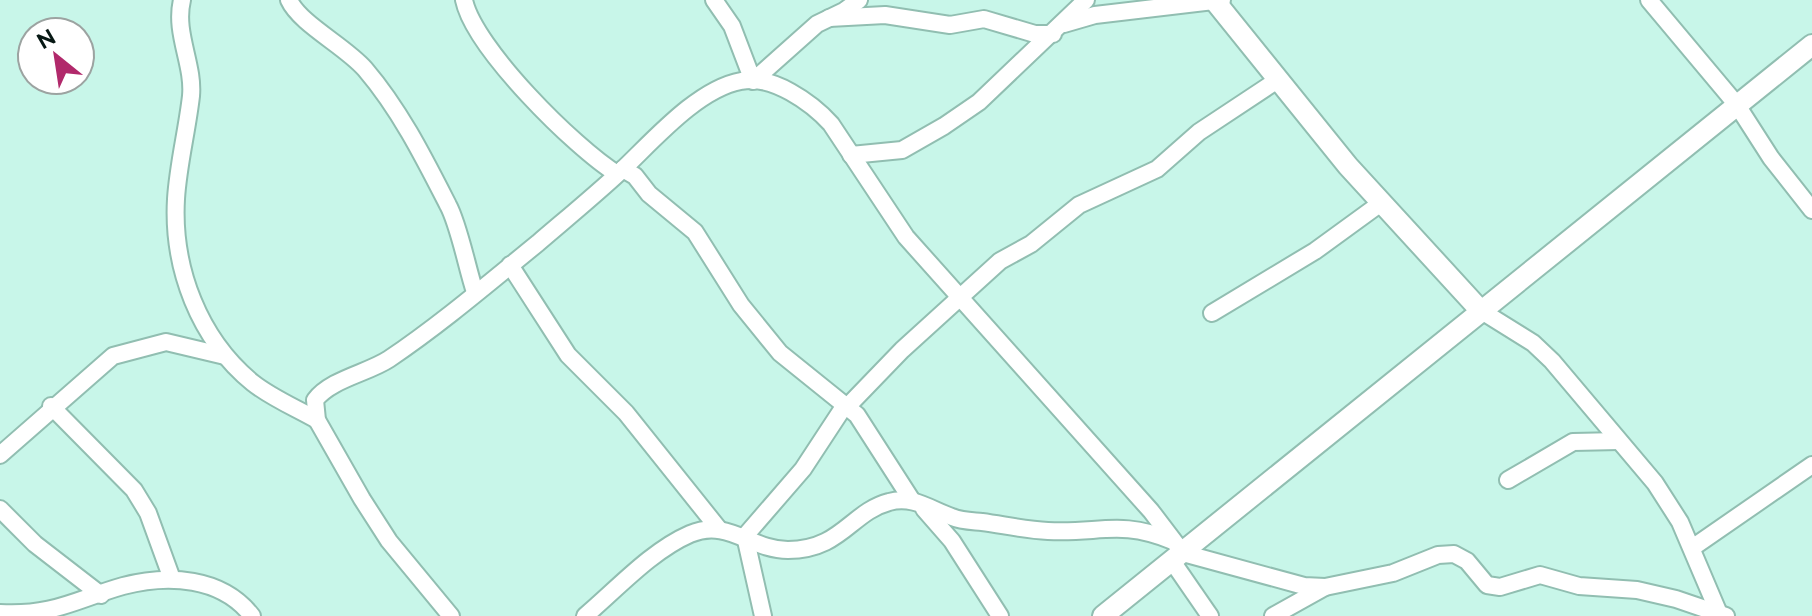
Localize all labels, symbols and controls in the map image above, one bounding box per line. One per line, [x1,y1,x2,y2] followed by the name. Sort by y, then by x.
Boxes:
[16,16,96,96] north arrow
[32,23,60,54] text: N

